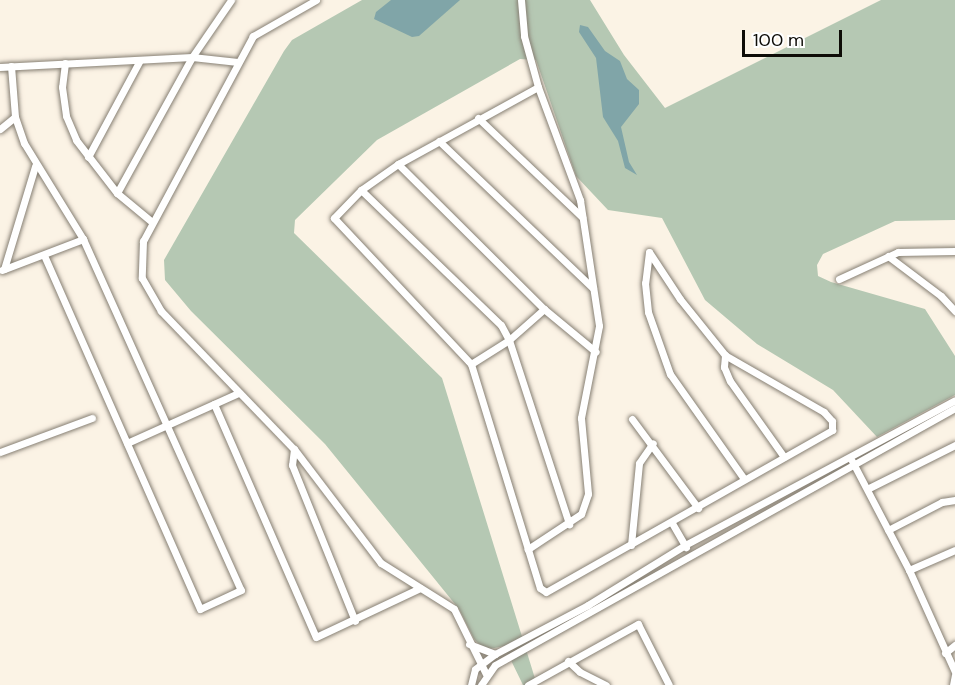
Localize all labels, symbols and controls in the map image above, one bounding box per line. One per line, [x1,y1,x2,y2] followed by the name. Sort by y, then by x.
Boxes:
[745,18,846,56] scale bar
[753,28,804,52] text: 100 m

